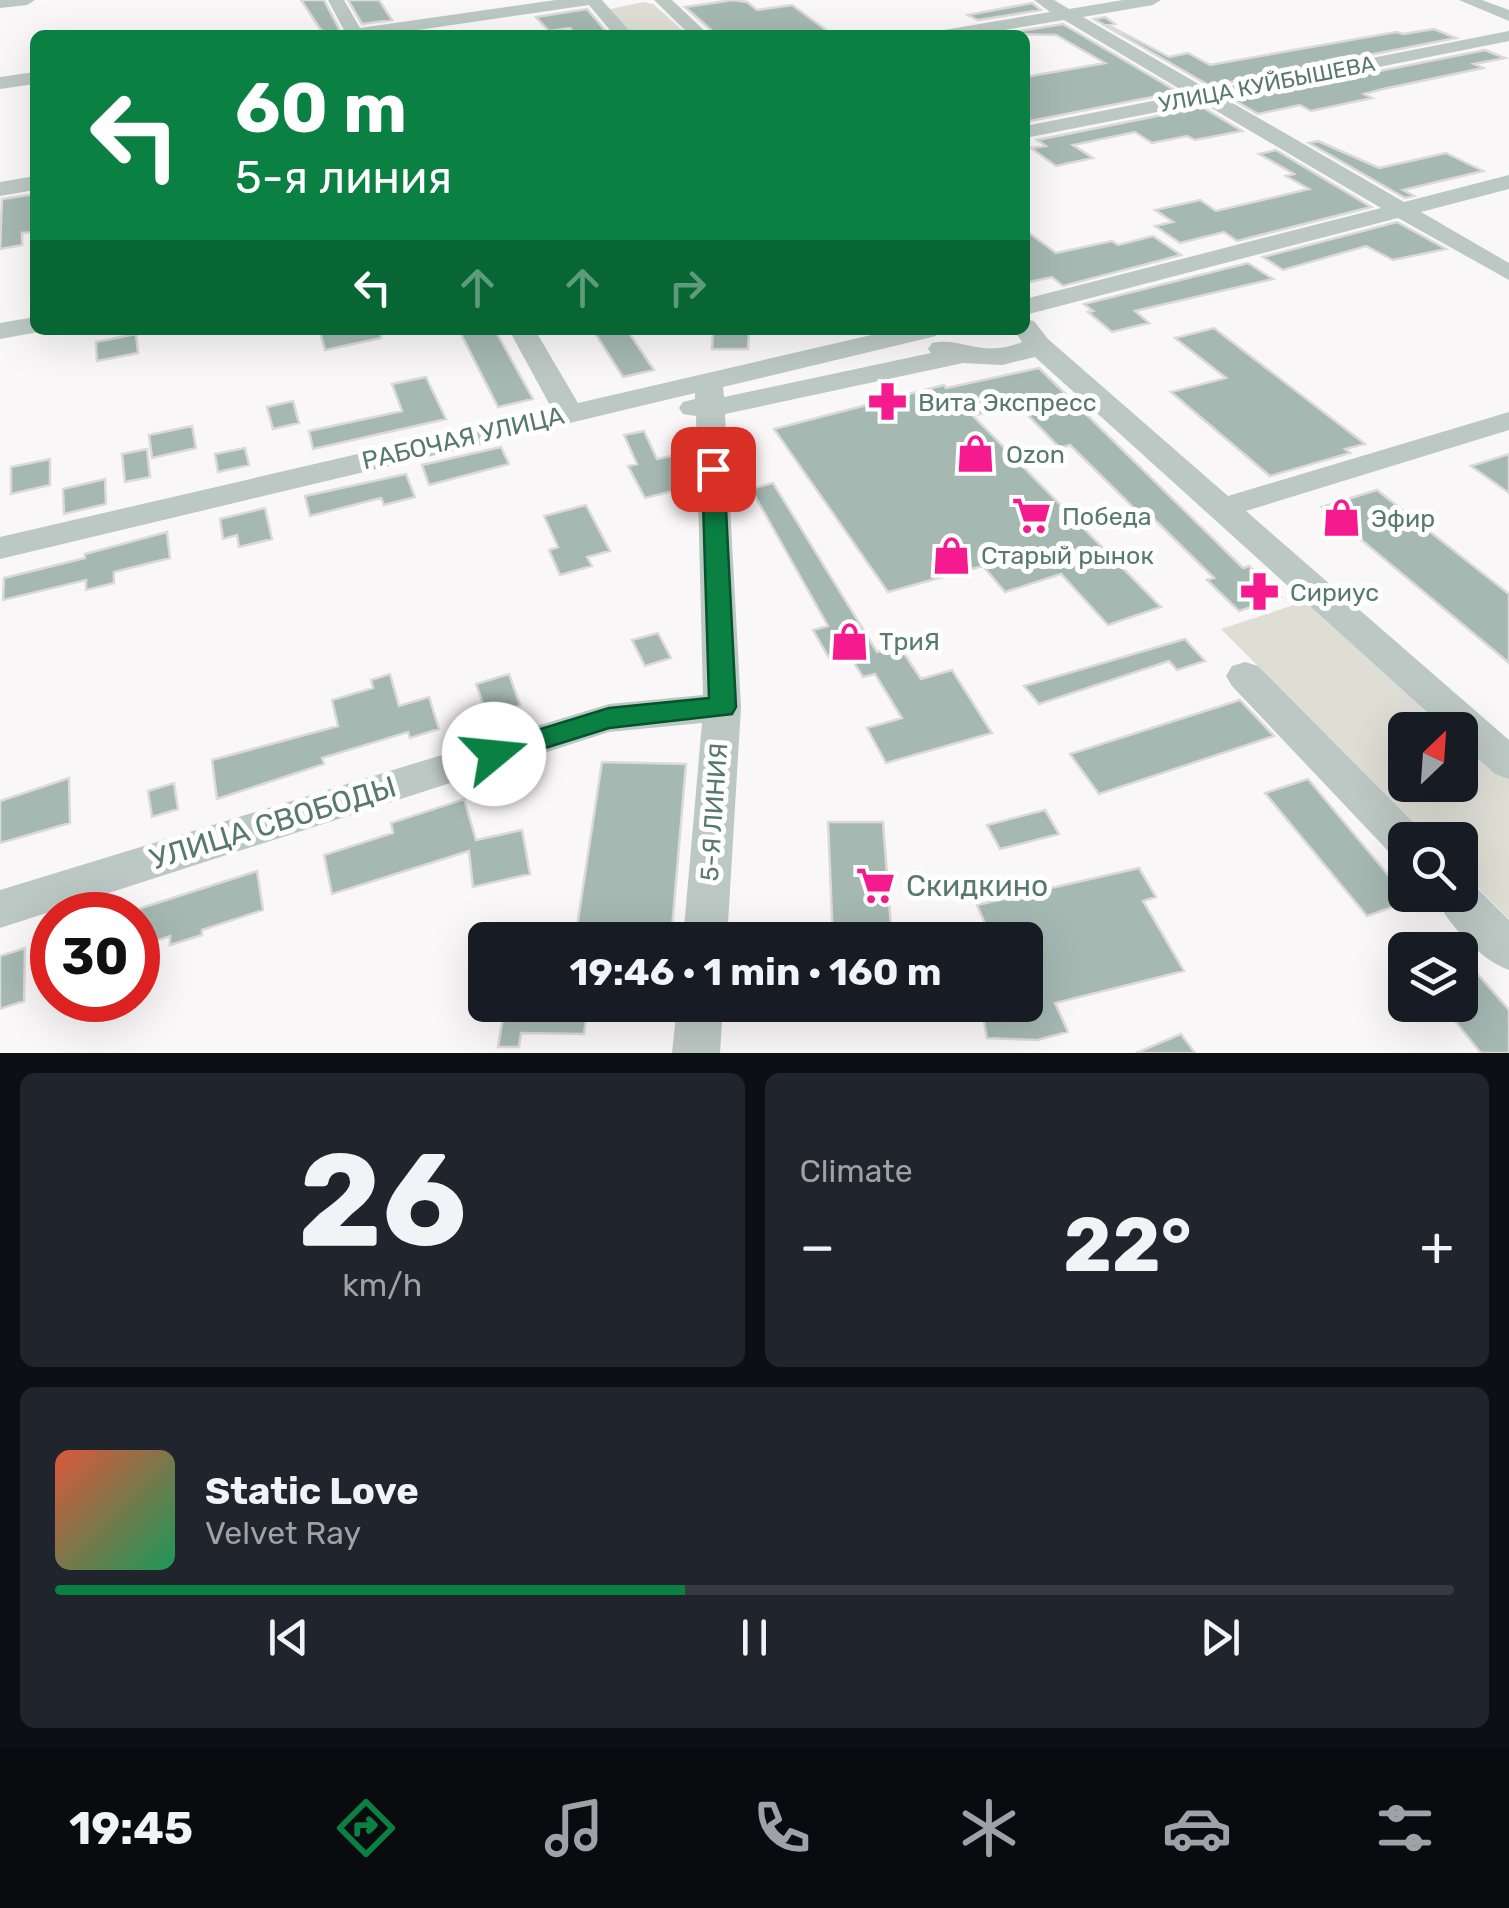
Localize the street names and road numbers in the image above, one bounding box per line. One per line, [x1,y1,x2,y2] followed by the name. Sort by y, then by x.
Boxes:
[1157,50,1378,118] street label: УЛИЦА КУЙБЫШЕВА
[359,401,567,475] street label: РАБОЧАЯ УЛИЦА
[695,742,733,882] street label: 5-Я ЛИНИЯ
[146,768,400,878] street label: УЛИЦА СВОБОДЫ

